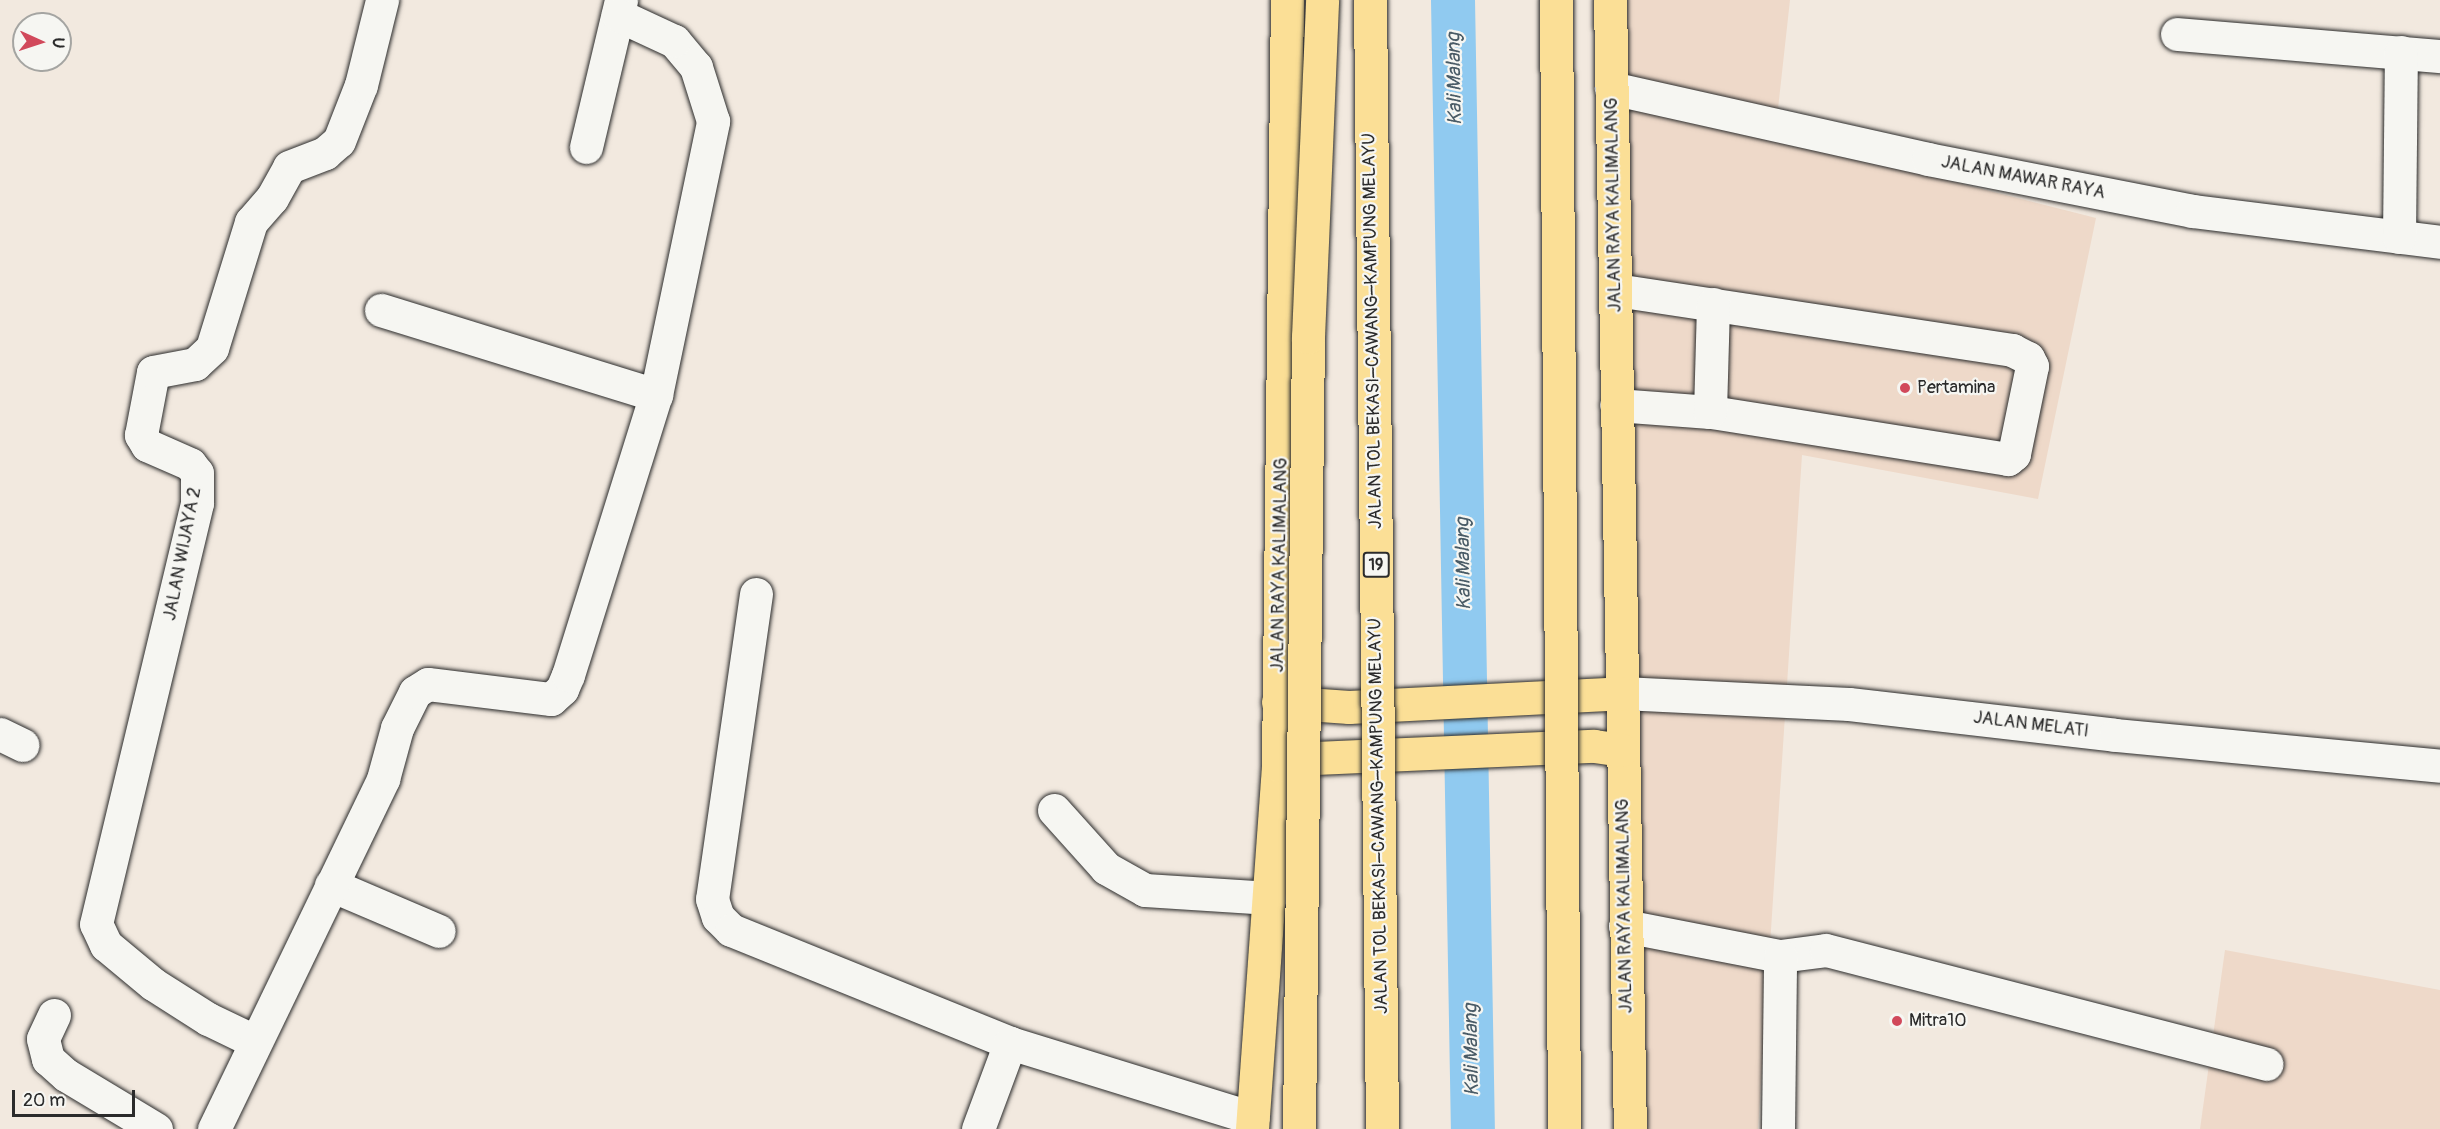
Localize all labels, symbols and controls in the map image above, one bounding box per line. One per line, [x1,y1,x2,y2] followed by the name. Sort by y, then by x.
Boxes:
[12,12,72,72] north arrow
[1441,33,1467,125] water label: Kali Malang
[48,37,68,49] text: U
[1601,97,1627,313] street label: JALAN RAYA KALIMALANG
[1359,133,1387,529] street label: JALAN TOL BEKASI–CAWANG–KAMPUNG MELAYU
[1939,152,2107,204] street label: JALAN MAWAR RAYA
[1917,377,1995,399] place label: Pertamina
[1898,381,1912,395] marker: Pertamina
[1267,457,1293,673] street label: JALAN RAYA KALIMALANG
[160,486,206,622] street label: JALAN WIJAYA 2
[1450,518,1476,610] water label: Kali Malang
[1362,552,1390,578] road number: 19
[1365,618,1393,1014] street label: JALAN TOL BEKASI–CAWANG–KAMPUNG MELAYU
[1972,707,2090,743] street label: JALAN MELATI
[1612,798,1638,1014] street label: JALAN RAYA KALIMALANG
[1458,1004,1484,1096] water label: Kali Malang
[1909,1010,1967,1032] place label: Mitra10
[1890,1014,1904,1028] marker: Mitra10
[15,1078,138,1116] scale bar
[23,1089,65,1112] text: 20 m

